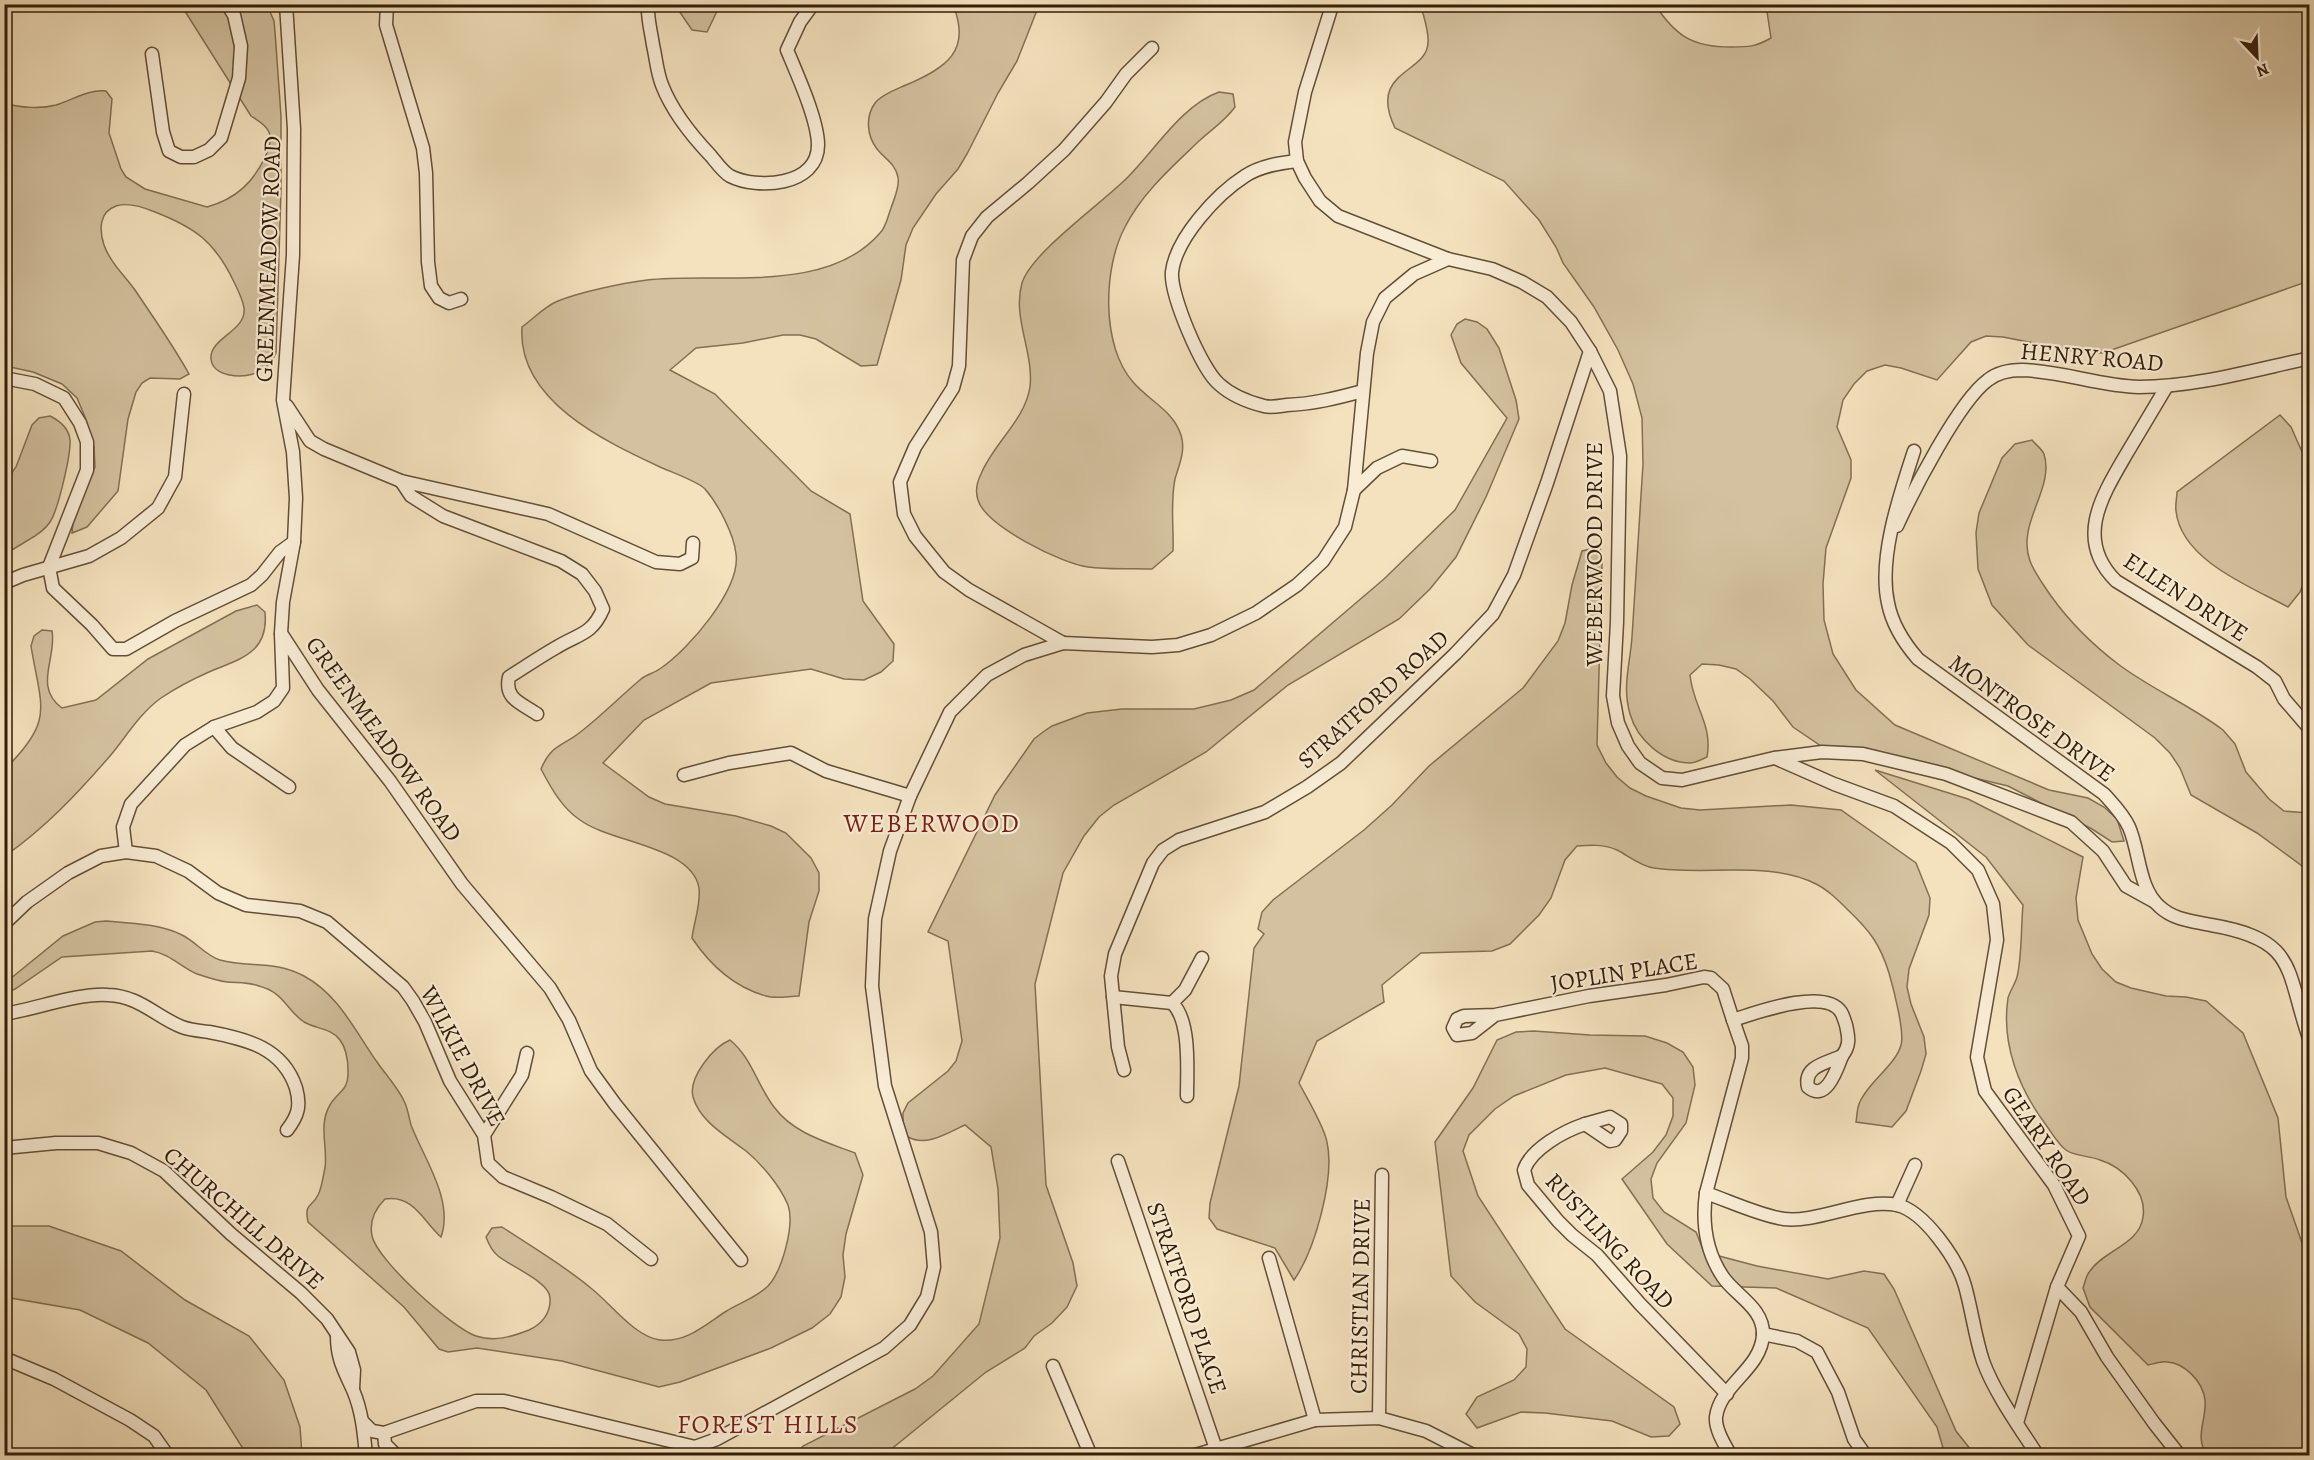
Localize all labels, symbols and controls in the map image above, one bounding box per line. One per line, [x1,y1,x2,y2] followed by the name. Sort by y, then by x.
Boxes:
[2227,27,2287,87] north arrow
[2252,57,2272,82] text: N
[248,135,288,383] street label: GREENMEADOW ROAD
[2019,335,2165,379] street label: HENRY ROAD
[1578,442,1610,667] street label: WEBERWOOD DRIVE
[2117,545,2255,649] street label: ELLEN DRIVE
[1290,622,1456,776] street label: STRATFORD ROAD
[299,630,469,848] street label: GREENMEADOW ROAD
[1942,647,2122,789] street label: MONTROSE DRIVE
[843,806,1020,841] district label: WEBERWOOD
[1548,945,1700,999] street label: JOPLIN PLACE
[412,979,513,1132] street label: WILKIE DRIVE
[1995,1080,2099,1212] street label: GEARY ROAD
[157,1139,331,1297] street label: CHURCHILL DRIVE
[1538,1166,1682,1316] street label: RUSTLING ROAD
[1139,1198,1235,1398] street label: STRATFORD PLACE
[1342,1198,1378,1394] street label: CHRISTIAN DRIVE
[677,1407,859,1442] district label: FOREST HILLS

